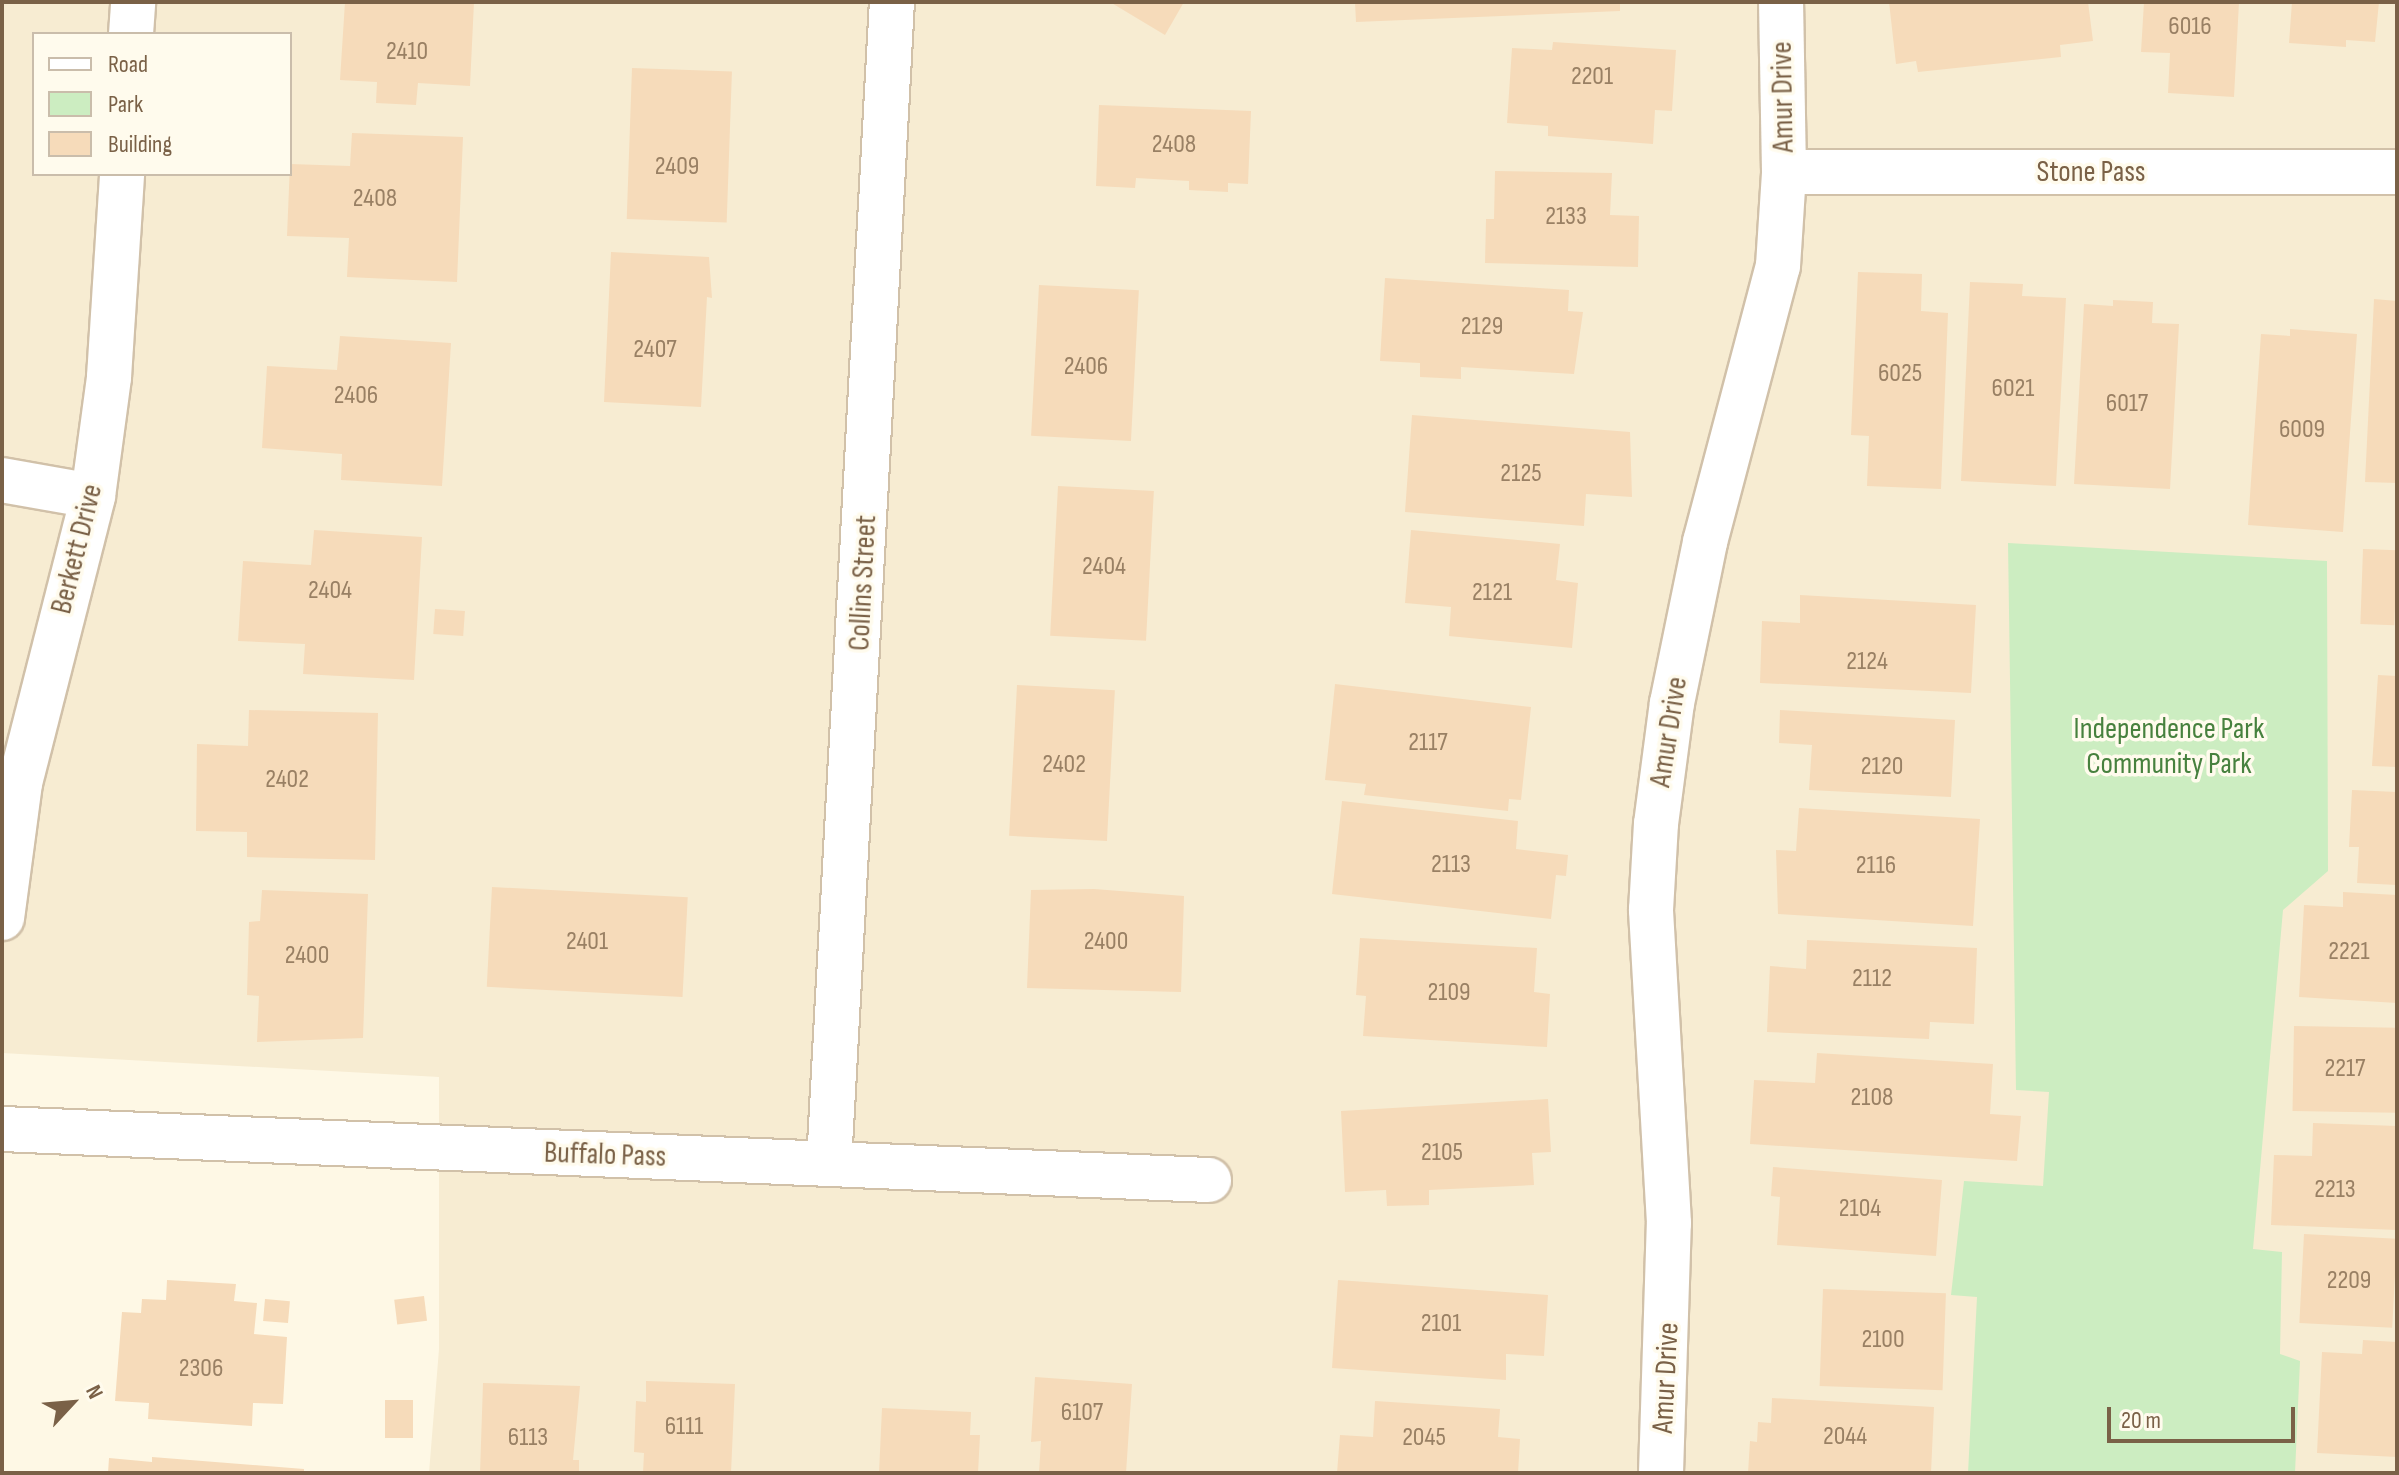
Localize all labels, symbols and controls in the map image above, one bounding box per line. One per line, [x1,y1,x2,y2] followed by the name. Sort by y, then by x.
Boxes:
[2168,11,2212,43] house number: 6016
[32,32,292,176] legend
[386,36,428,68] house number: 2410
[1764,41,1802,153] street label: Amur Drive
[108,50,148,79] text: Road
[1571,61,1613,93] house number: 2201
[108,90,143,119] text: Park
[1152,129,1196,161] house number: 2408
[108,130,172,159] text: Building
[655,151,699,183] house number: 2409
[2037,154,2145,190] street label: Stone Pass
[353,183,397,215] house number: 2408
[1545,201,1587,233] house number: 2133
[1461,311,1503,343] house number: 2129
[633,334,677,366] house number: 2407
[1064,351,1108,383] house number: 2406
[1878,358,1922,390] house number: 6025
[1992,373,2034,405] house number: 6021
[334,380,378,412] house number: 2406
[2106,388,2148,420] house number: 6017
[2279,414,2325,446] house number: 6009
[1500,458,1542,490] house number: 2125
[44,480,110,618] street label: Berkett Drive
[841,514,885,652] street label: Collins Street
[1082,551,1126,583] house number: 2404
[308,575,352,607] house number: 2404
[1472,577,1512,609] house number: 2121
[1846,646,1888,678] house number: 2124
[1643,674,1695,790] street label: Amur Drive
[2074,711,2264,782] park label: Independence Park Community Park
[1408,727,1448,759] house number: 2117
[1042,749,1086,781] house number: 2402
[1861,751,1903,783] house number: 2120
[265,764,309,796] house number: 2402
[1431,849,1471,881] house number: 2113
[1856,850,1896,882] house number: 2116
[566,926,608,958] house number: 2401
[1084,926,1128,958] house number: 2400
[2328,936,2370,968] house number: 2221
[285,940,329,972] house number: 2400
[1852,963,1892,995] house number: 2112
[1427,977,1471,1009] house number: 2109
[2325,1053,2365,1085] house number: 2217
[1851,1082,1893,1114] house number: 2108
[543,1135,667,1175] street label: Buffalo Pass
[1421,1137,1463,1169] house number: 2105
[2314,1174,2356,1206] house number: 2213
[1839,1193,1881,1225] house number: 2104
[2327,1265,2371,1297] house number: 2209
[1421,1308,1461,1340] house number: 2101
[1645,1322,1687,1434] street label: Amur Drive
[1861,1324,1905,1356] house number: 2100
[179,1353,223,1385] house number: 2306
[32,1363,112,1443] north arrow
[79,1381,109,1403] text: N
[2111,1391,2299,1441] scale bar
[1061,1397,1103,1429] house number: 6107
[2121,1406,2161,1435] text: 20 m
[665,1411,703,1443] house number: 6111
[1823,1421,1867,1453] house number: 2044
[508,1422,548,1454] house number: 6113
[1402,1422,1446,1454] house number: 2045

